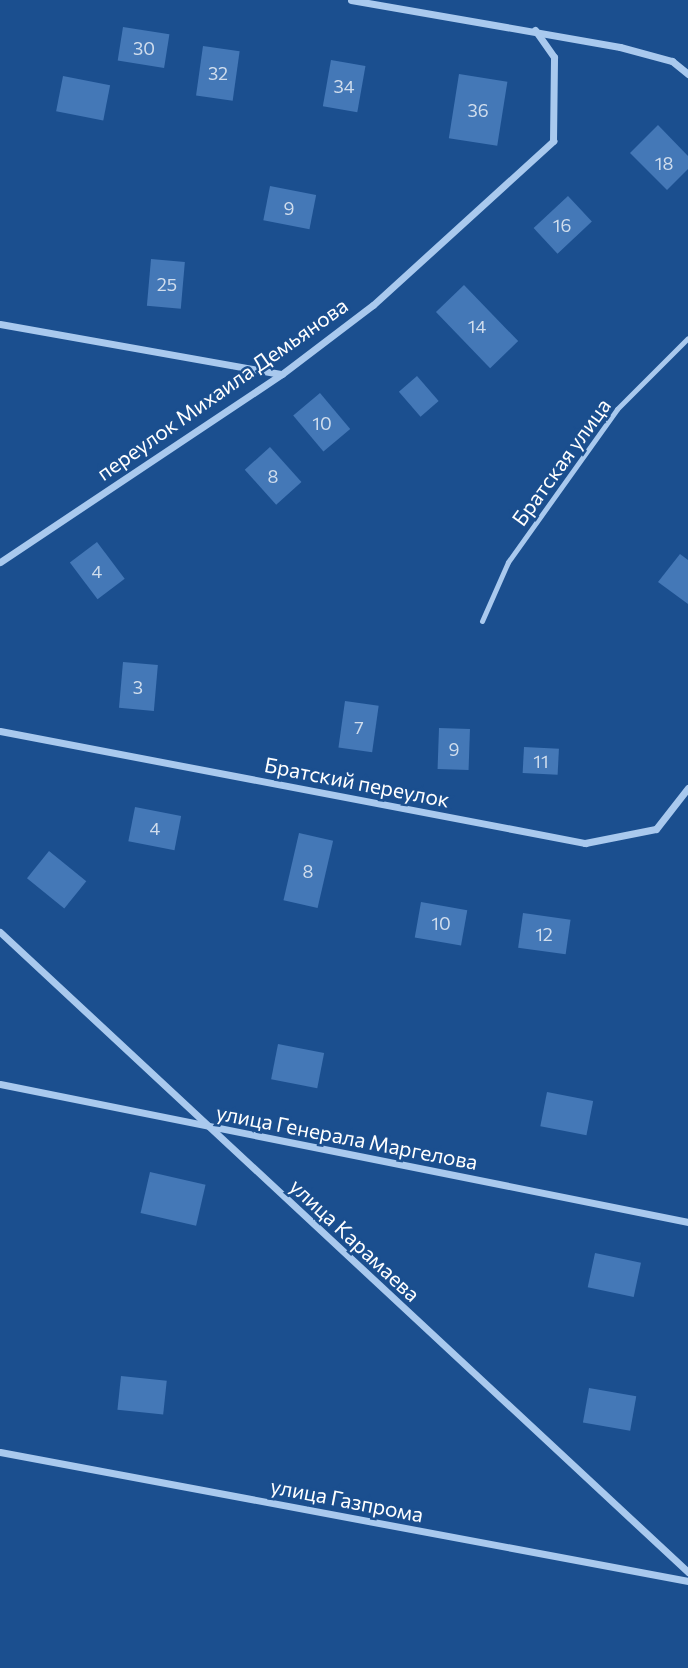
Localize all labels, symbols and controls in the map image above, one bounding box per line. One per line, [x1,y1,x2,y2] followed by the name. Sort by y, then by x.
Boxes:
[133,37,155,59] house number: 30
[208,62,228,84] house number: 32
[333,75,355,97] house number: 34
[467,99,489,121] house number: 36
[655,152,673,174] house number: 18
[284,197,294,219] house number: 9
[553,214,571,236] house number: 16
[157,273,177,295] house number: 25
[92,293,352,485] street label: переулок Михаила Демьянова
[468,315,486,337] house number: 14
[506,393,616,531] street label: Братская улица
[312,412,332,434] house number: 10
[268,465,278,487] house number: 8
[92,560,102,582] house number: 4
[133,676,143,698] house number: 3
[354,716,364,738] house number: 7
[449,738,459,760] house number: 9
[533,750,549,772] house number: 11
[262,752,452,812] street label: Братский переулок
[150,817,160,839] house number: 4
[303,860,313,882] house number: 8
[431,912,451,934] house number: 10
[535,923,553,945] house number: 12
[214,1099,480,1175] street label: улица Генерала Маргелова
[285,1173,425,1307] street label: улица Карамаева
[268,1473,426,1527] street label: улица Газпрома

